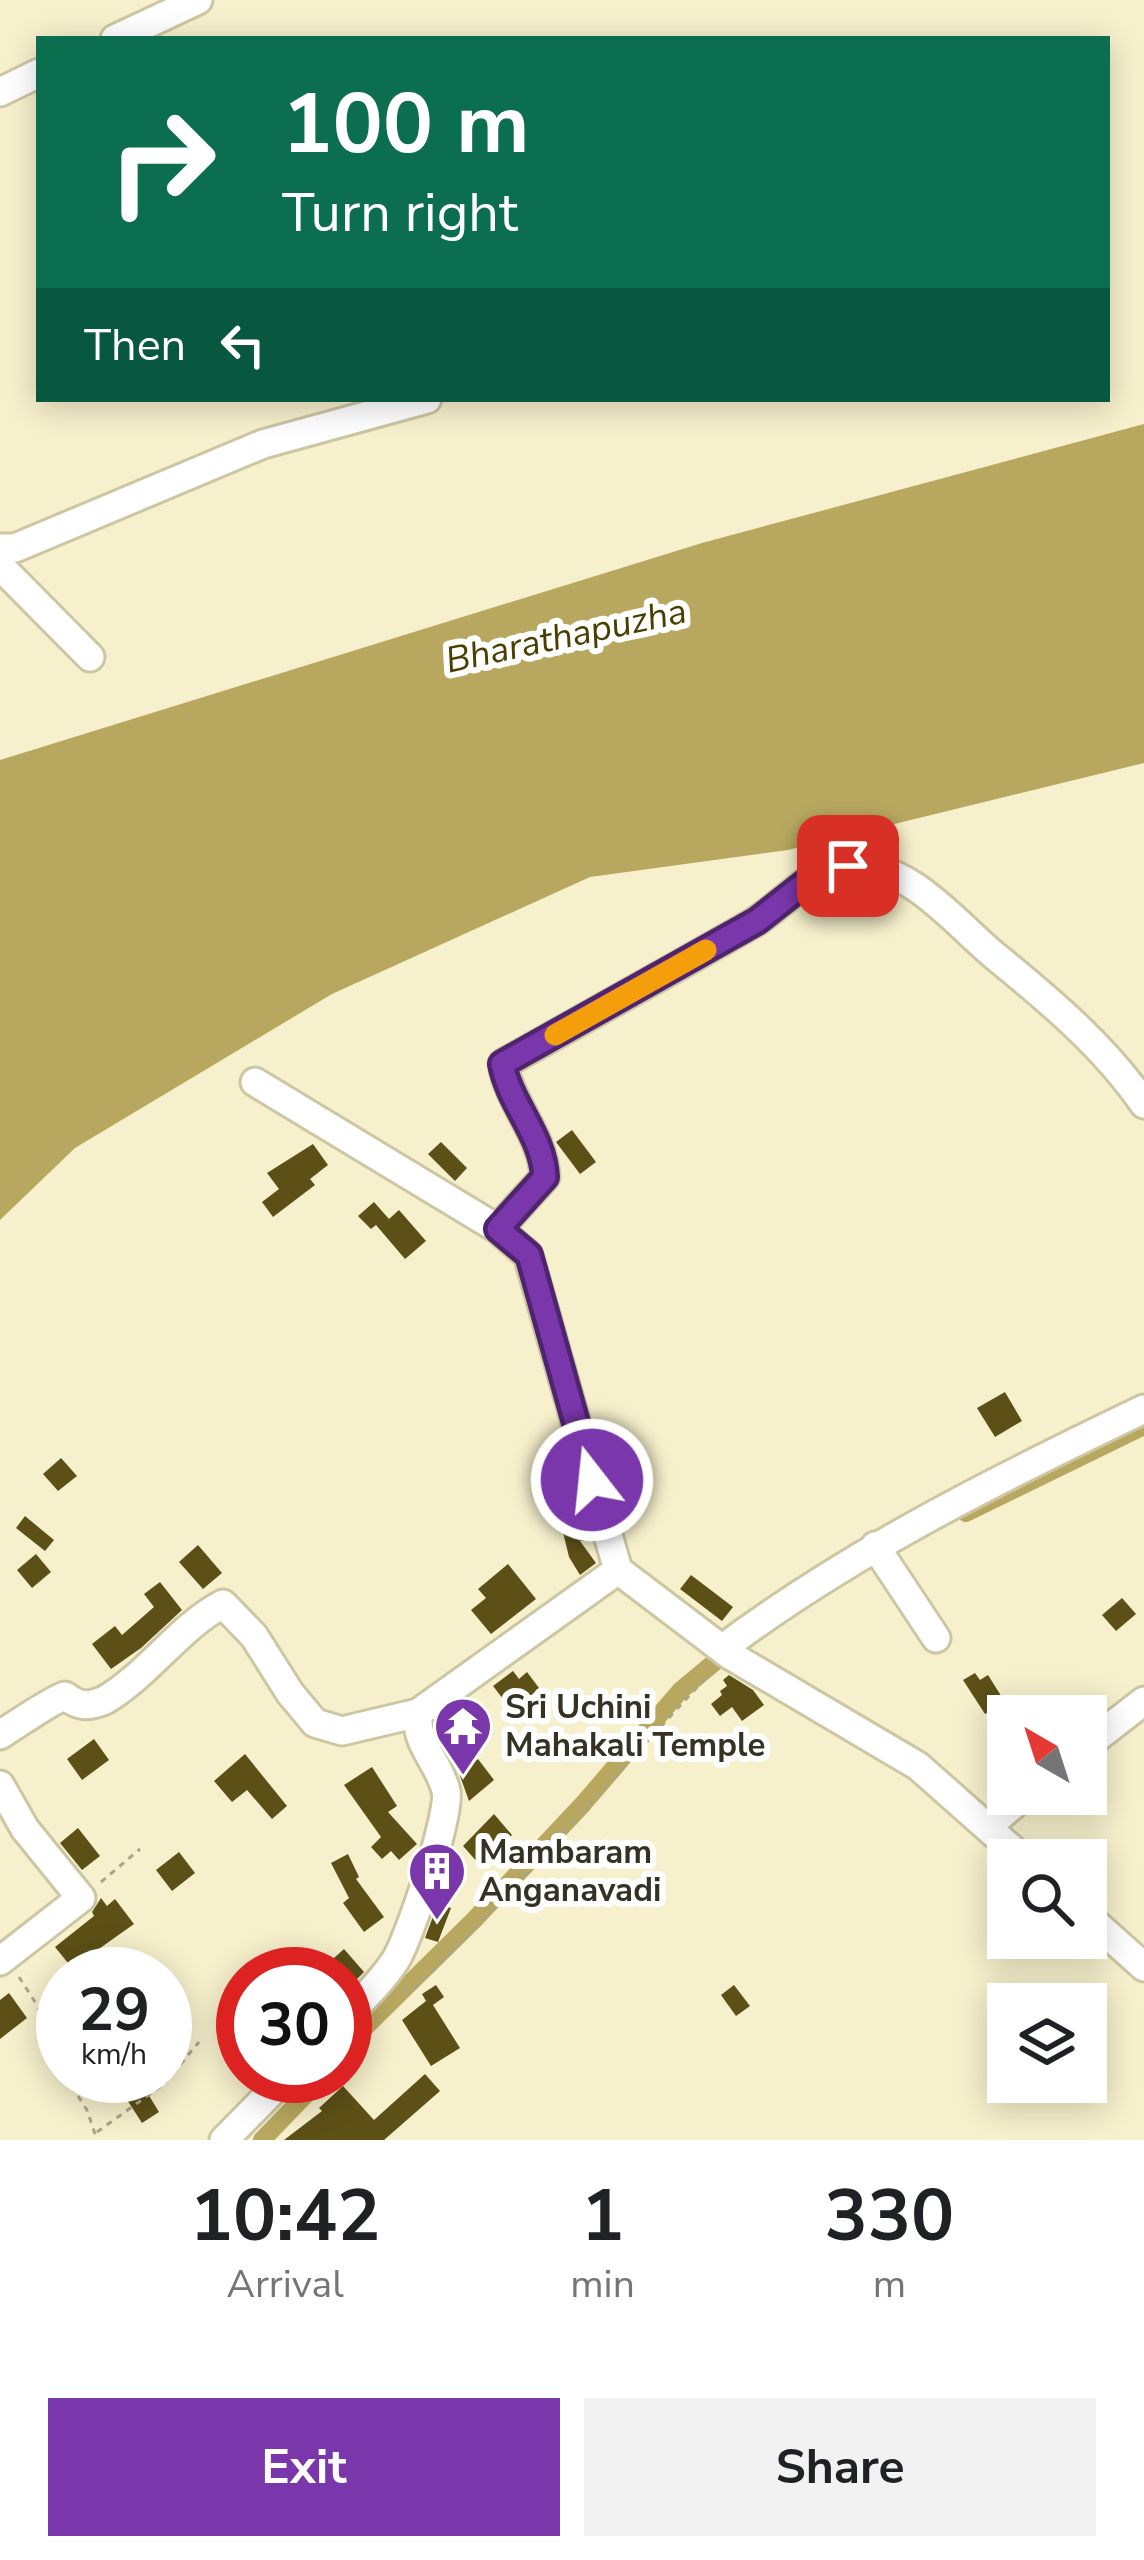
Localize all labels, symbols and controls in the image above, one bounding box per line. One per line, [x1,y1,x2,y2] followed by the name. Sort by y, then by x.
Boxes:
[282,67,530,182] text: 100 m
[84,84,240,240] icon: right
[282,176,518,250] text: Turn right
[210,312,276,378] icon: left
[84,315,186,376] text: Then
[441,587,691,685] water label: Bharathapuzha
[797,815,899,917] pin
[815,833,881,899] icon: arrive
[529,1417,655,1543] position arrow
[505,1685,765,1768] place label: Sri Uchini Mahakali Temple
[432,1695,494,1777] temple icon: Sri Uchini Mahakali Temple
[987,1695,1107,1815] north arrow
[987,1695,1107,2103] map controls
[479,1830,661,1913] place label: Mambaram Anganavadi
[987,1839,1107,1959] button: search
[406,1840,468,1922] building icon: Mambaram Anganavadi
[216,1947,372,2103] speed limit sign: 30
[78,1969,150,2051] text: 29
[987,1983,1107,2103] button: layers
[81,2034,147,2075] text: km/h
[190,2167,380,2265] text: 10:42
[581,2167,624,2265] text: 1
[825,2167,954,2265] text: 330
[226,2258,344,2311] text: Arrival
[570,2258,635,2311] text: min
[873,2258,906,2311] text: m
[48,2398,560,2536] button: Exit
[584,2398,1096,2536] button: Share

